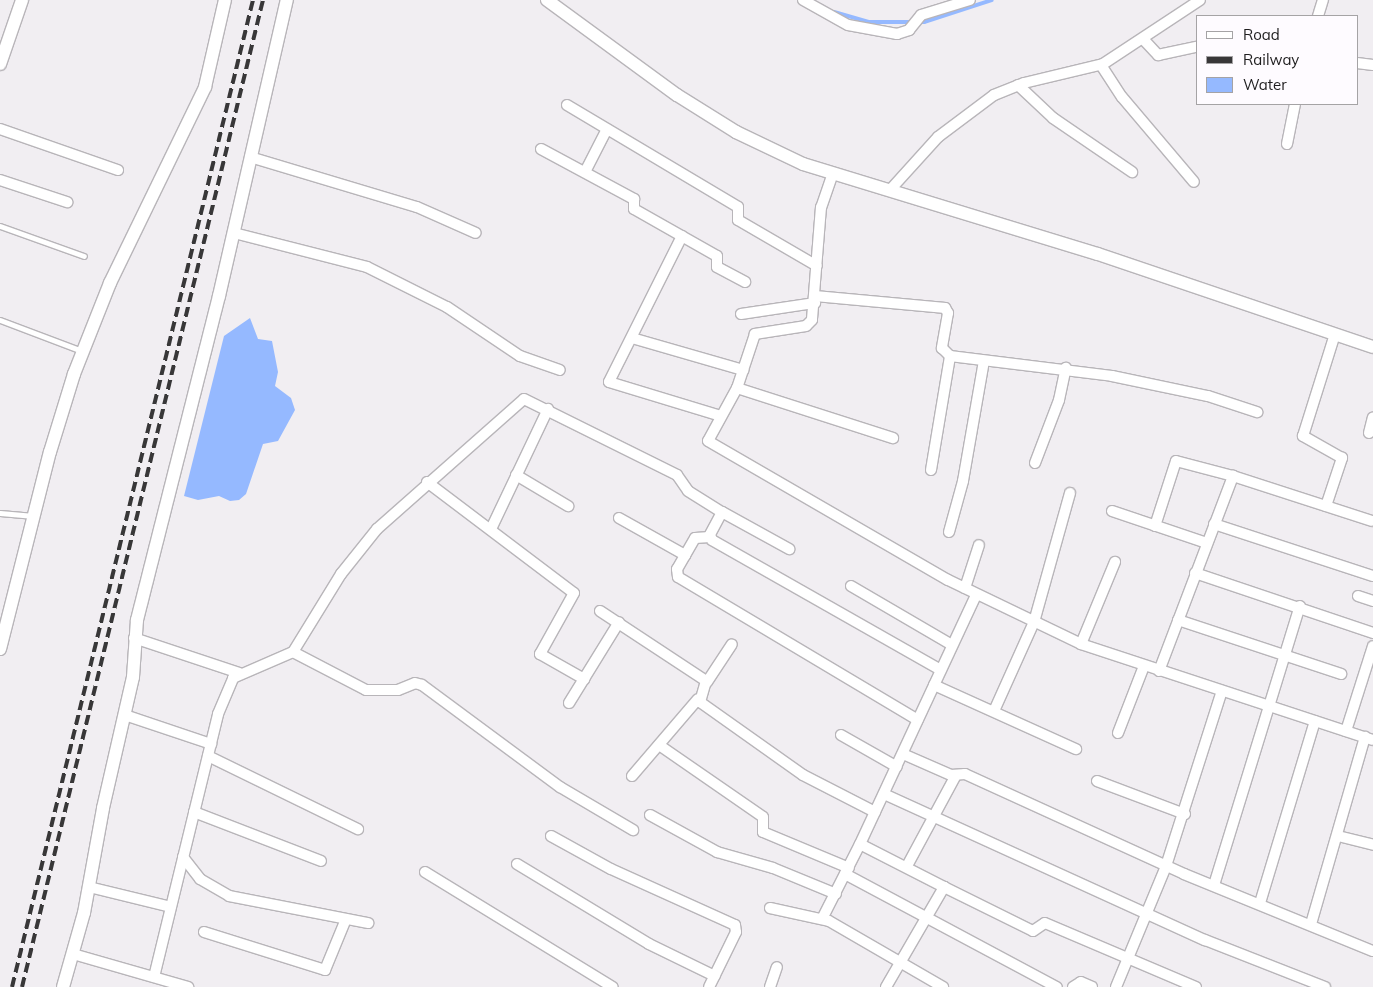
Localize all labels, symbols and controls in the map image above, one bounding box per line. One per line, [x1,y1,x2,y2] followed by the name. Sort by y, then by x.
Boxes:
[1196,15,1358,105] legend
[1243,25,1280,44] text: Road
[1243,50,1299,69] text: Railway
[1243,75,1287,94] text: Water

